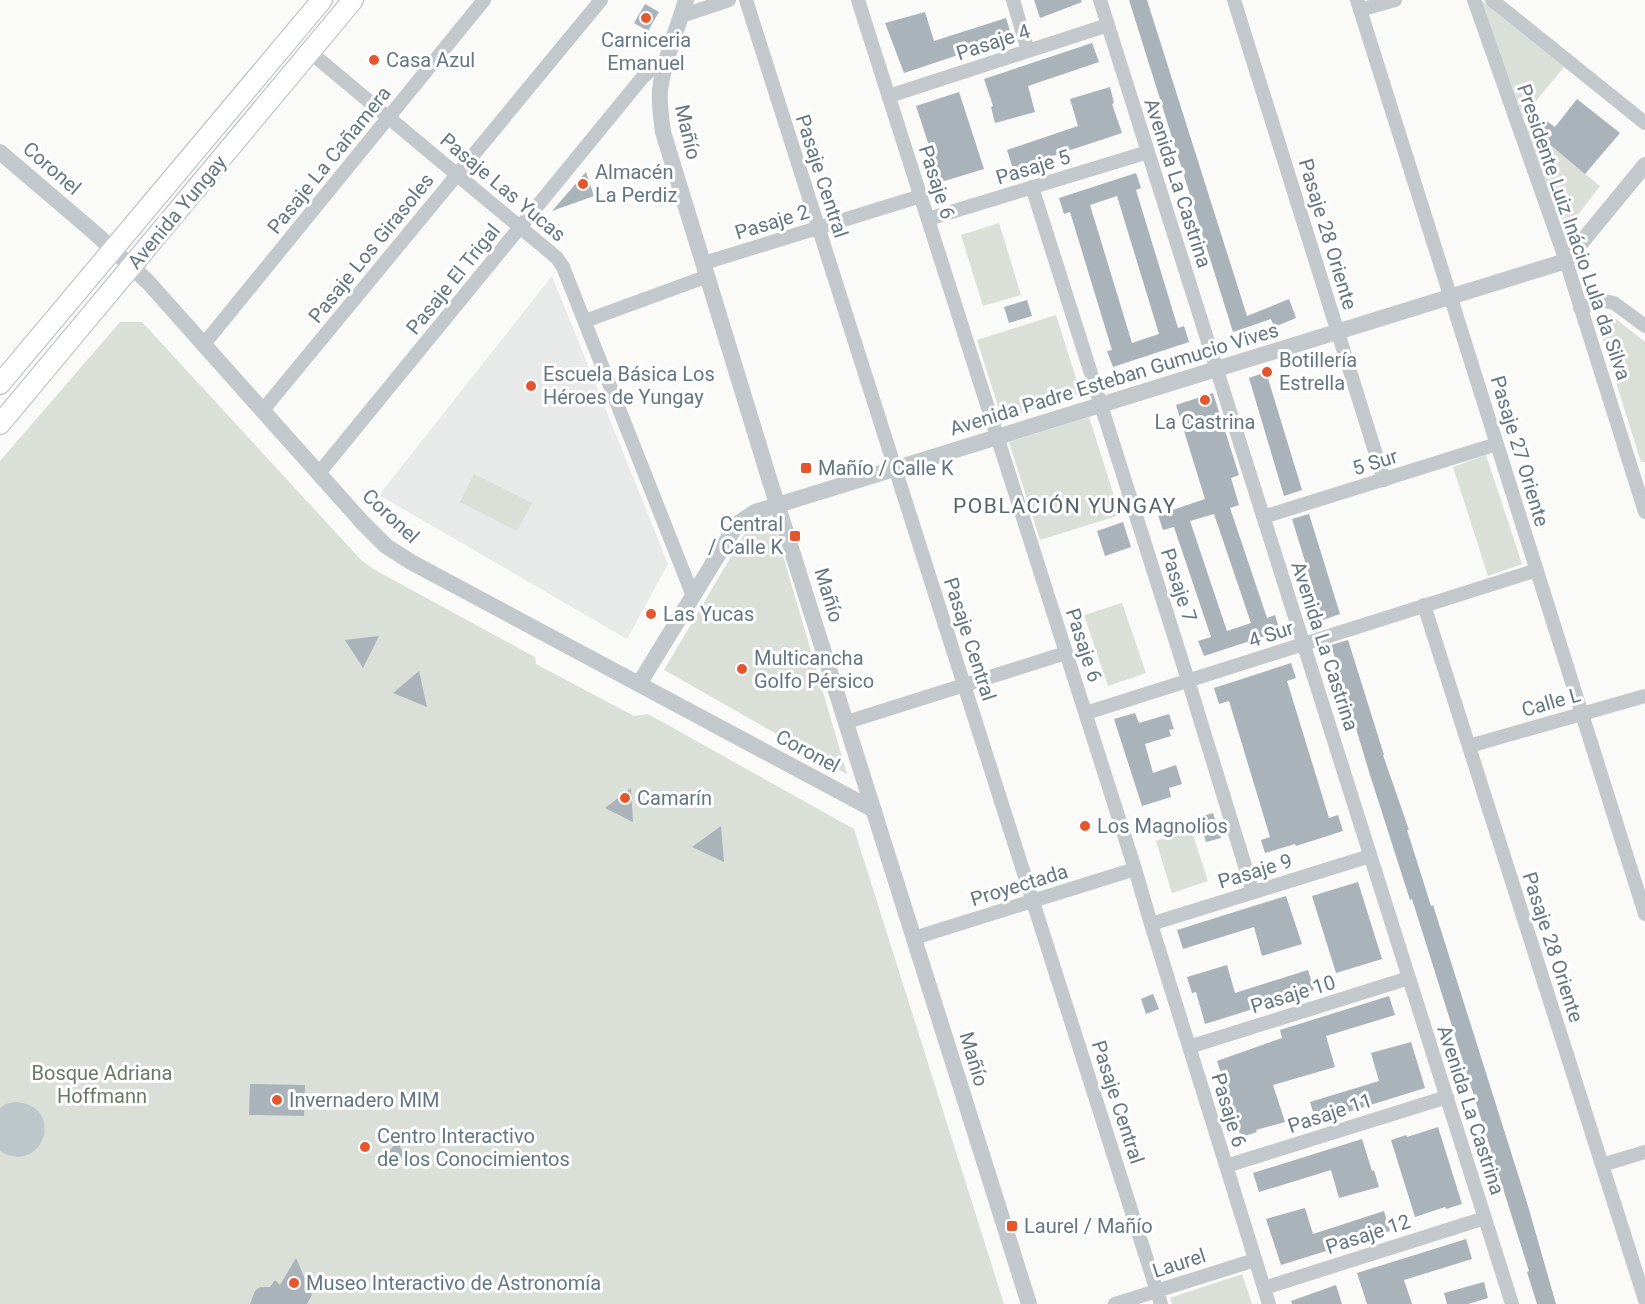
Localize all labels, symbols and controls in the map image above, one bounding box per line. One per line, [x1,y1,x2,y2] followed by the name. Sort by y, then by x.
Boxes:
[639,11,653,25] marker: Carniceria Emanuel
[953,19,1033,65] street label: Pasaje 4
[601,28,691,75] place label: Carniceria Emanuel
[386,48,475,72] place label: Casa Azul
[367,53,381,67] marker: Casa Azul
[262,81,396,239] street label: Pasaje La Cañamera
[1512,81,1636,383] street label: Presidente Luiz Inácio Lula da Silva
[1139,95,1217,271] street label: Avenida La Castrina
[670,102,706,162] street label: Mañío
[791,111,853,241] street label: Pasaje Central
[435,128,571,246] street label: Pasaje Las Yucas
[18,136,86,200] street label: Coronel
[914,142,960,222] street label: Pasaje 6
[993,144,1073,190] street label: Pasaje 5
[123,150,232,274] street label: Avenida Yungay
[1294,156,1362,312] street label: Pasaje 28 Oriente
[595,160,677,207] place label: Almacén La Perdiz
[303,168,439,328] street label: Pasaje Los Girasoles
[576,177,590,191] marker: Almacén La Perdiz
[732,199,812,245] street label: Pasaje 2
[401,219,505,339] street label: Pasaje El Trigal
[947,317,1281,441] street label: Avenida Padre Esteban Gumucio Vives
[1279,348,1357,395] place label: Botillería Estrella
[543,362,715,409] place label: Escuela Básica Los Héroes de Yungay
[1260,365,1274,379] marker: Botillería Estrella
[1486,373,1554,529] street label: Pasaje 27 Oriente
[524,379,538,393] marker: Escuela Básica Los Héroes de Yungay
[1198,393,1212,407] marker: La Castrina
[1155,410,1255,434] place label: La Castrina
[1350,444,1401,480] street label: 5 Sur
[818,456,954,480] place label: Mañío / Calle K
[799,461,813,475] marker: Mañío / Calle K
[358,484,424,548] street label: Coronel
[953,494,1177,518] district label: POBLACIÓN YUNGAY
[708,512,783,559] place label: Central / Calle K
[788,529,802,543] marker: Central / Calle K
[1156,545,1202,625] street label: Pasaje 7
[1286,558,1364,734] street label: Avenida La Castrina
[809,565,849,625] street label: Mañío
[939,574,1001,704] street label: Pasaje Central
[663,602,754,626] place label: Las Yucas
[1061,605,1107,685] street label: Pasaje 6
[644,607,658,621] marker: Las Yucas
[1245,615,1297,653] street label: 4 Sur
[754,646,874,693] place label: Multicancha Golfo Pérsico
[735,662,749,676] marker: Multicancha Golfo Pérsico
[1519,682,1583,722] street label: Calle L
[772,724,844,778] street label: Coronel
[637,786,712,810] place label: Camarín
[618,791,632,805] marker: Camarín
[1097,814,1228,838] place label: Los Magnolios
[1078,819,1092,833] marker: Los Magnolios
[1215,848,1295,894] street label: Pasaje 9
[967,859,1071,911] street label: Proyectada
[1517,869,1589,1025] street label: Pasaje 28 Oriente
[1248,970,1338,1018] street label: Pasaje 10
[1432,1022,1510,1198] street label: Avenida La Castrina
[954,1029,994,1089] street label: Mañío
[1087,1037,1149,1167] street label: Pasaje Central
[32,1061,172,1108] park label: Bosque Adriana Hoffmann
[1206,1070,1252,1150] street label: Pasaje 6
[289,1088,440,1112] place label: Invernadero MIM
[1285,1088,1375,1138] street label: Pasaje 11
[270,1093,284,1107] marker: Invernadero MIM
[377,1124,570,1171] place label: Centro Interactivo de los Conocimientos
[358,1140,372,1154] marker: Centro Interactivo de los Conocimientos
[1323,1209,1413,1259] street label: Pasaje 12
[1024,1214,1153,1238] place label: Laurel / Mañío
[1005,1219,1019,1233] marker: Laurel / Mañío
[1149,1243,1209,1283] street label: Laurel
[306,1271,601,1295] place label: Museo Interactivo de Astronomía
[287,1276,301,1290] marker: Museo Interactivo de Astronomía

